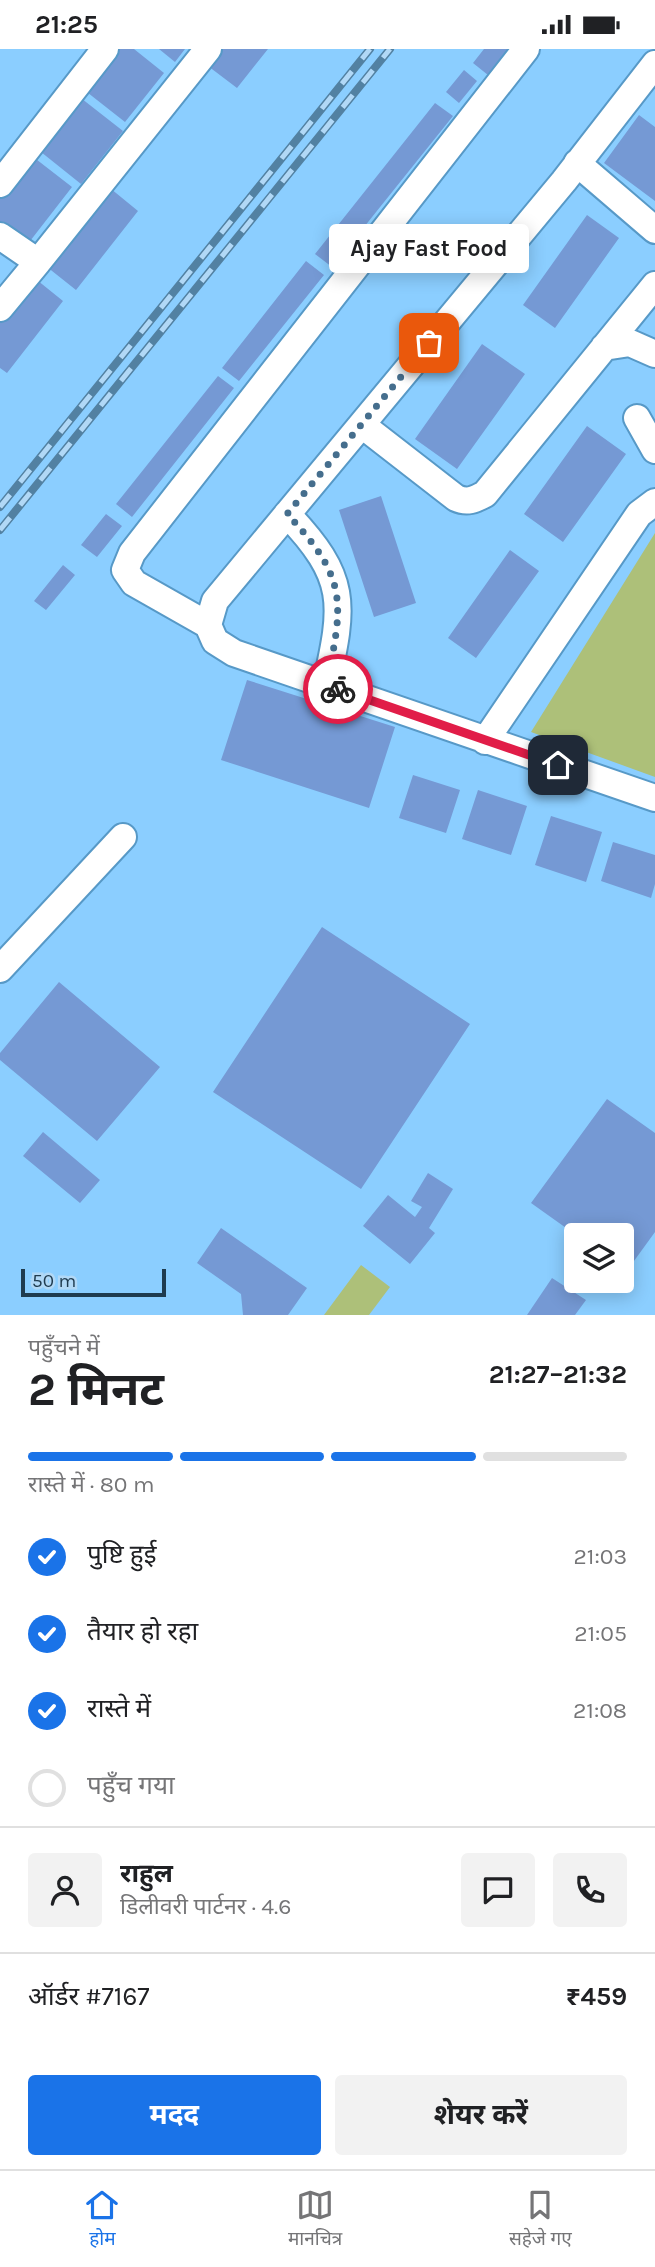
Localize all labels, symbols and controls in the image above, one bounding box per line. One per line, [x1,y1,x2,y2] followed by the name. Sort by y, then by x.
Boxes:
[35,9,98,40] text: 21:25
[329,224,529,273] callout: Ajay Fast Food
[350,235,508,262] text: Ajay Fast Food
[399,313,459,373] pin
[410,324,448,362] icon: bag
[303,654,373,724] courier
[319,670,357,708] icon: bike
[528,735,588,795] pin
[539,746,577,784] icon: home
[564,1223,634,1293] map controls
[564,1223,634,1293] button: layers
[21,1266,166,1298] scale bar
[32,1270,76,1292] text: 50 m
[28,1334,100,1361] text: पहुँचने में
[489,1359,627,1390] text: 21:27–21:32
[28,1363,164,1417] text: 2 मिनट
[28,1471,154,1498] text: रास्ते में · 80 m
[28,1538,66,1576] icon: check
[87,1539,156,1570] text: पुष्टि हुई
[574,1543,627,1570] text: 21:03
[28,1615,66,1653] icon: check
[87,1616,198,1647] text: तैयार हो रहा
[574,1620,627,1647] text: 21:05
[28,1692,66,1730] icon: check
[87,1693,151,1724] text: रास्ते में
[573,1697,627,1724] text: 21:08
[87,1770,175,1801] text: पहुँच गया
[28,1853,102,1927] button: person
[461,1853,535,1927] button: chat
[553,1853,627,1927] button: phone
[120,1858,173,1889] text: राहुल
[120,1893,291,1920] text: डिलीवरी पार्टनर · 4.6
[28,1981,149,2012] text: ऑर्डर #7167
[566,1981,627,2012] text: ₹459
[28,2075,321,2155] button: मदद
[335,2075,627,2155] button: शेयर करें
[83,2186,121,2253] tab: होम
[288,2186,342,2253] tab: मानचित्र
[509,2186,572,2253] tab: सहेजे गए

